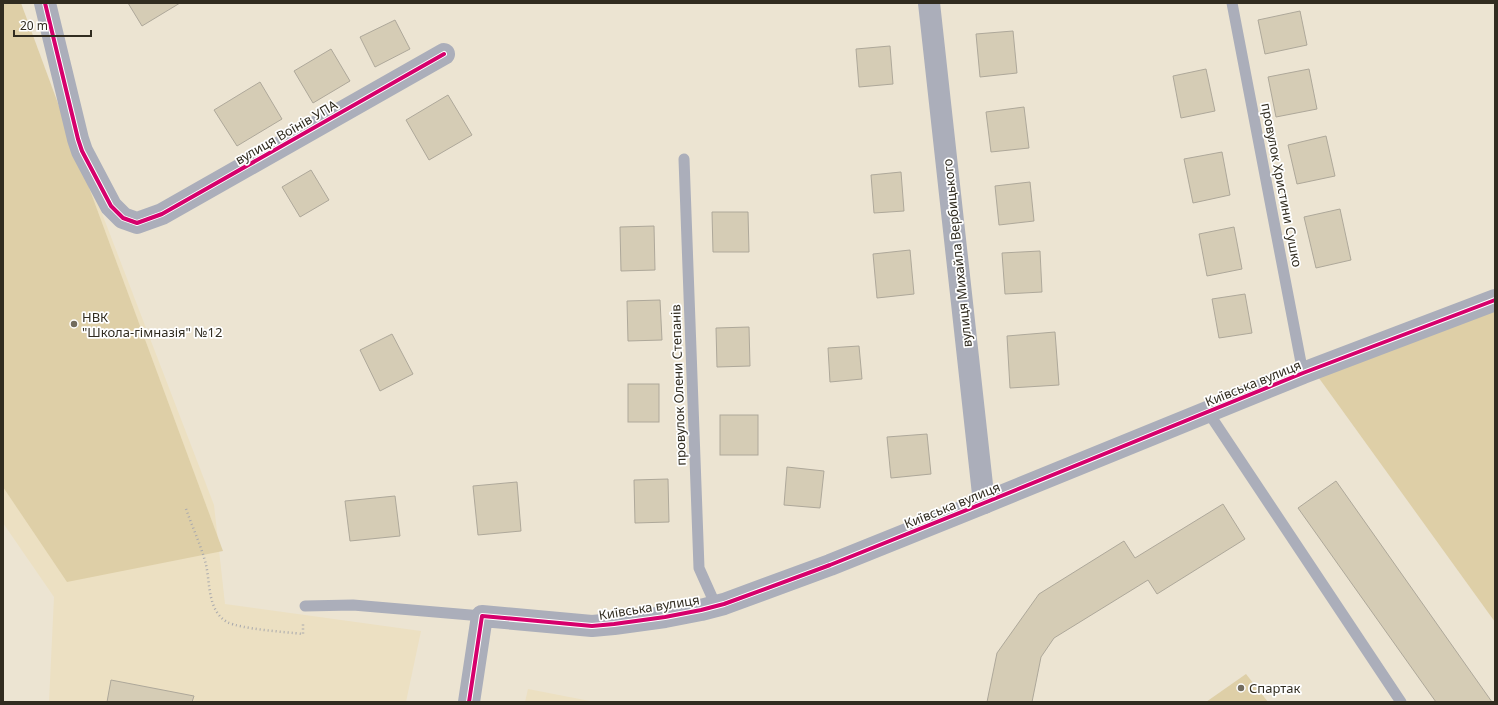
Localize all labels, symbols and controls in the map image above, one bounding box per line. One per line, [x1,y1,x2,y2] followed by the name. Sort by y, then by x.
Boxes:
[14,12,91,38] scale bar
[20,17,48,34] text: 20 m
[232,95,341,169] street label: вулиця Воїнів УПА
[1257,101,1307,269] street label: провулок Христини Сушко
[938,158,976,348] street label: вулиця Михайла Вербицького
[666,304,690,466] street label: провулок Олени Степанів
[82,308,222,341] place label: НВК "Школа-гімназія" №12
[69,319,79,329] marker: НВК "Школа-гімназія" №12
[1202,356,1304,410] street label: Київська вулиця
[901,478,1003,532] street label: Київська вулиця
[597,590,701,624] street label: Київська вулиця
[1249,679,1300,697] place label: Спартак
[1236,683,1246,693] marker: Спартак

